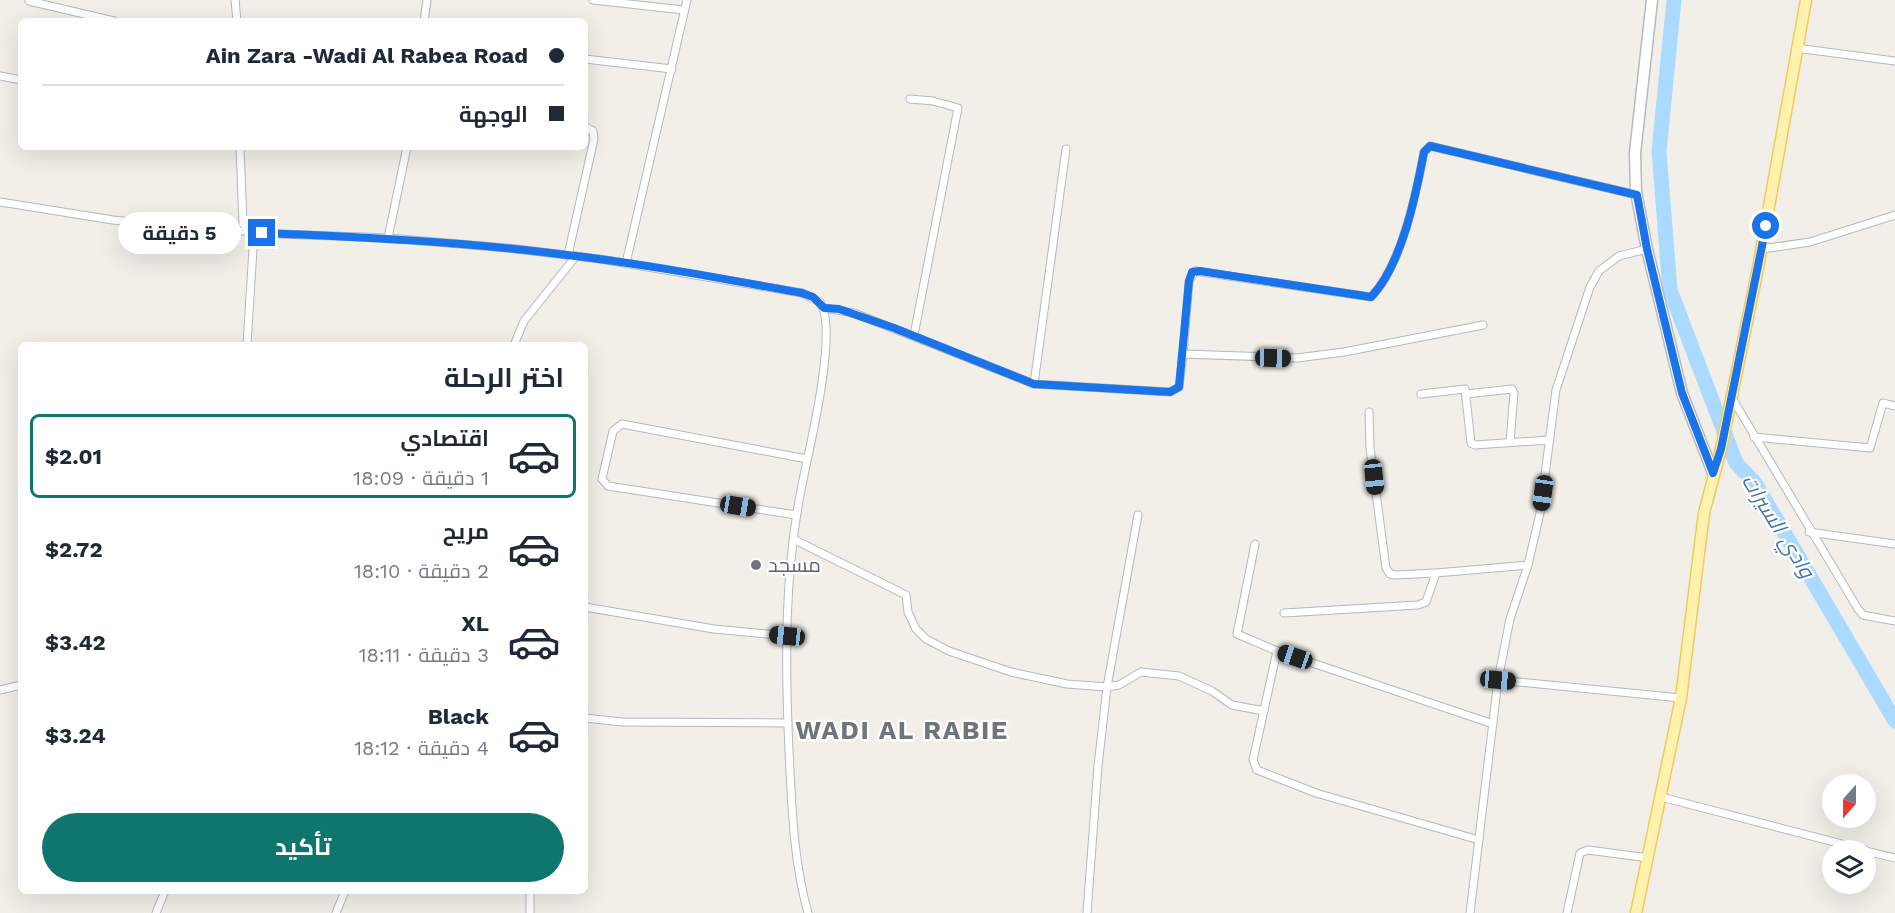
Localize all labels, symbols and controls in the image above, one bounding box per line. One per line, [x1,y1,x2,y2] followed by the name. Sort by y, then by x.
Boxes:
[206,43,528,68] text: Ain Zara -Wadi Al Rabea Road
[459,102,528,127] text: الوجهة
[118,212,241,254] callout: 5 دقيقة
[1752,212,1779,239] route start
[248,219,275,246] route end
[143,221,216,245] text: 5 دقيقة
[1255,349,1291,367] car
[444,362,564,394] text: اختر الرحلة
[400,426,489,451] text: اقتصادي
[507,429,561,483] icon: car
[45,444,102,469] text: $2.01
[1363,458,1385,496] car
[353,466,489,490] text: 1 دقيقة · 18:09
[1733,469,1821,586] water label: وادي السيرات
[1532,474,1554,512] car
[719,494,757,518] car
[443,519,489,544] text: مريح
[507,522,561,576] icon: car
[45,537,103,562] text: $2.72
[768,553,821,577] place label: مسجد
[749,558,763,572] marker: مسجد
[354,559,489,583] text: 2 دقيقة · 18:10
[461,611,489,636] text: XL
[507,615,561,669] icon: car
[768,625,806,647] car
[45,630,106,655] text: $3.42
[359,643,489,667] text: 3 دقيقة · 18:11
[1275,643,1315,671] car
[1479,669,1517,691] car
[428,704,489,729] text: Black
[507,708,561,762] icon: car
[795,715,1009,745] district label: WADI AL RABIE
[45,723,106,748] text: $3.24
[354,736,489,760] text: 4 دقيقة · 18:12
[1822,774,1876,828] north arrow
[1822,774,1876,894] map controls
[42,813,564,882] button: تأكيد
[1822,840,1876,894] button: layers

